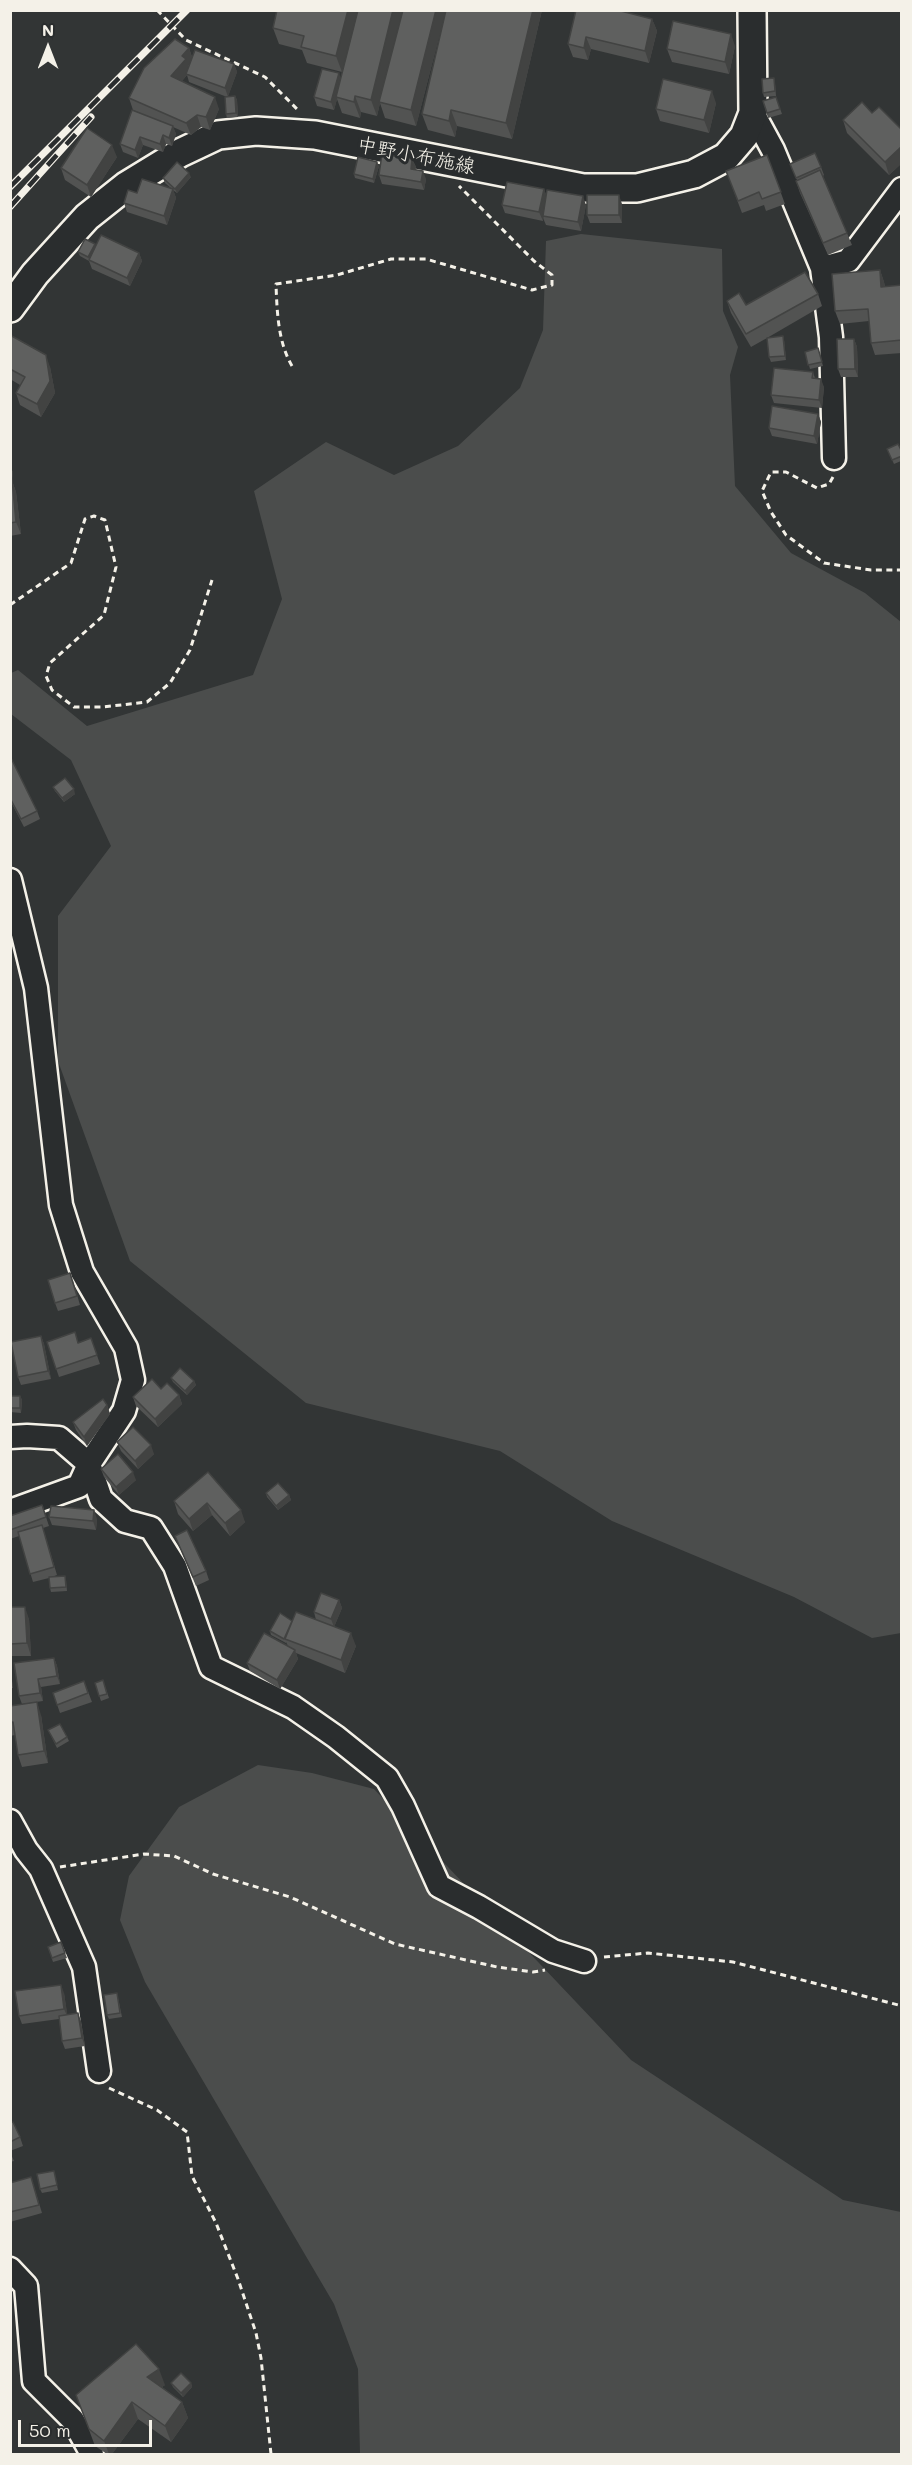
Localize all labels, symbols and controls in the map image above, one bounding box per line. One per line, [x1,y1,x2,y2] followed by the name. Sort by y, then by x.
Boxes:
[18,18,78,78] north arrow
[42,19,54,40] text: N
[355,133,477,179] street label: 中野小布施線
[21,2408,154,2446] scale bar
[29,2418,71,2442] text: 50 m

